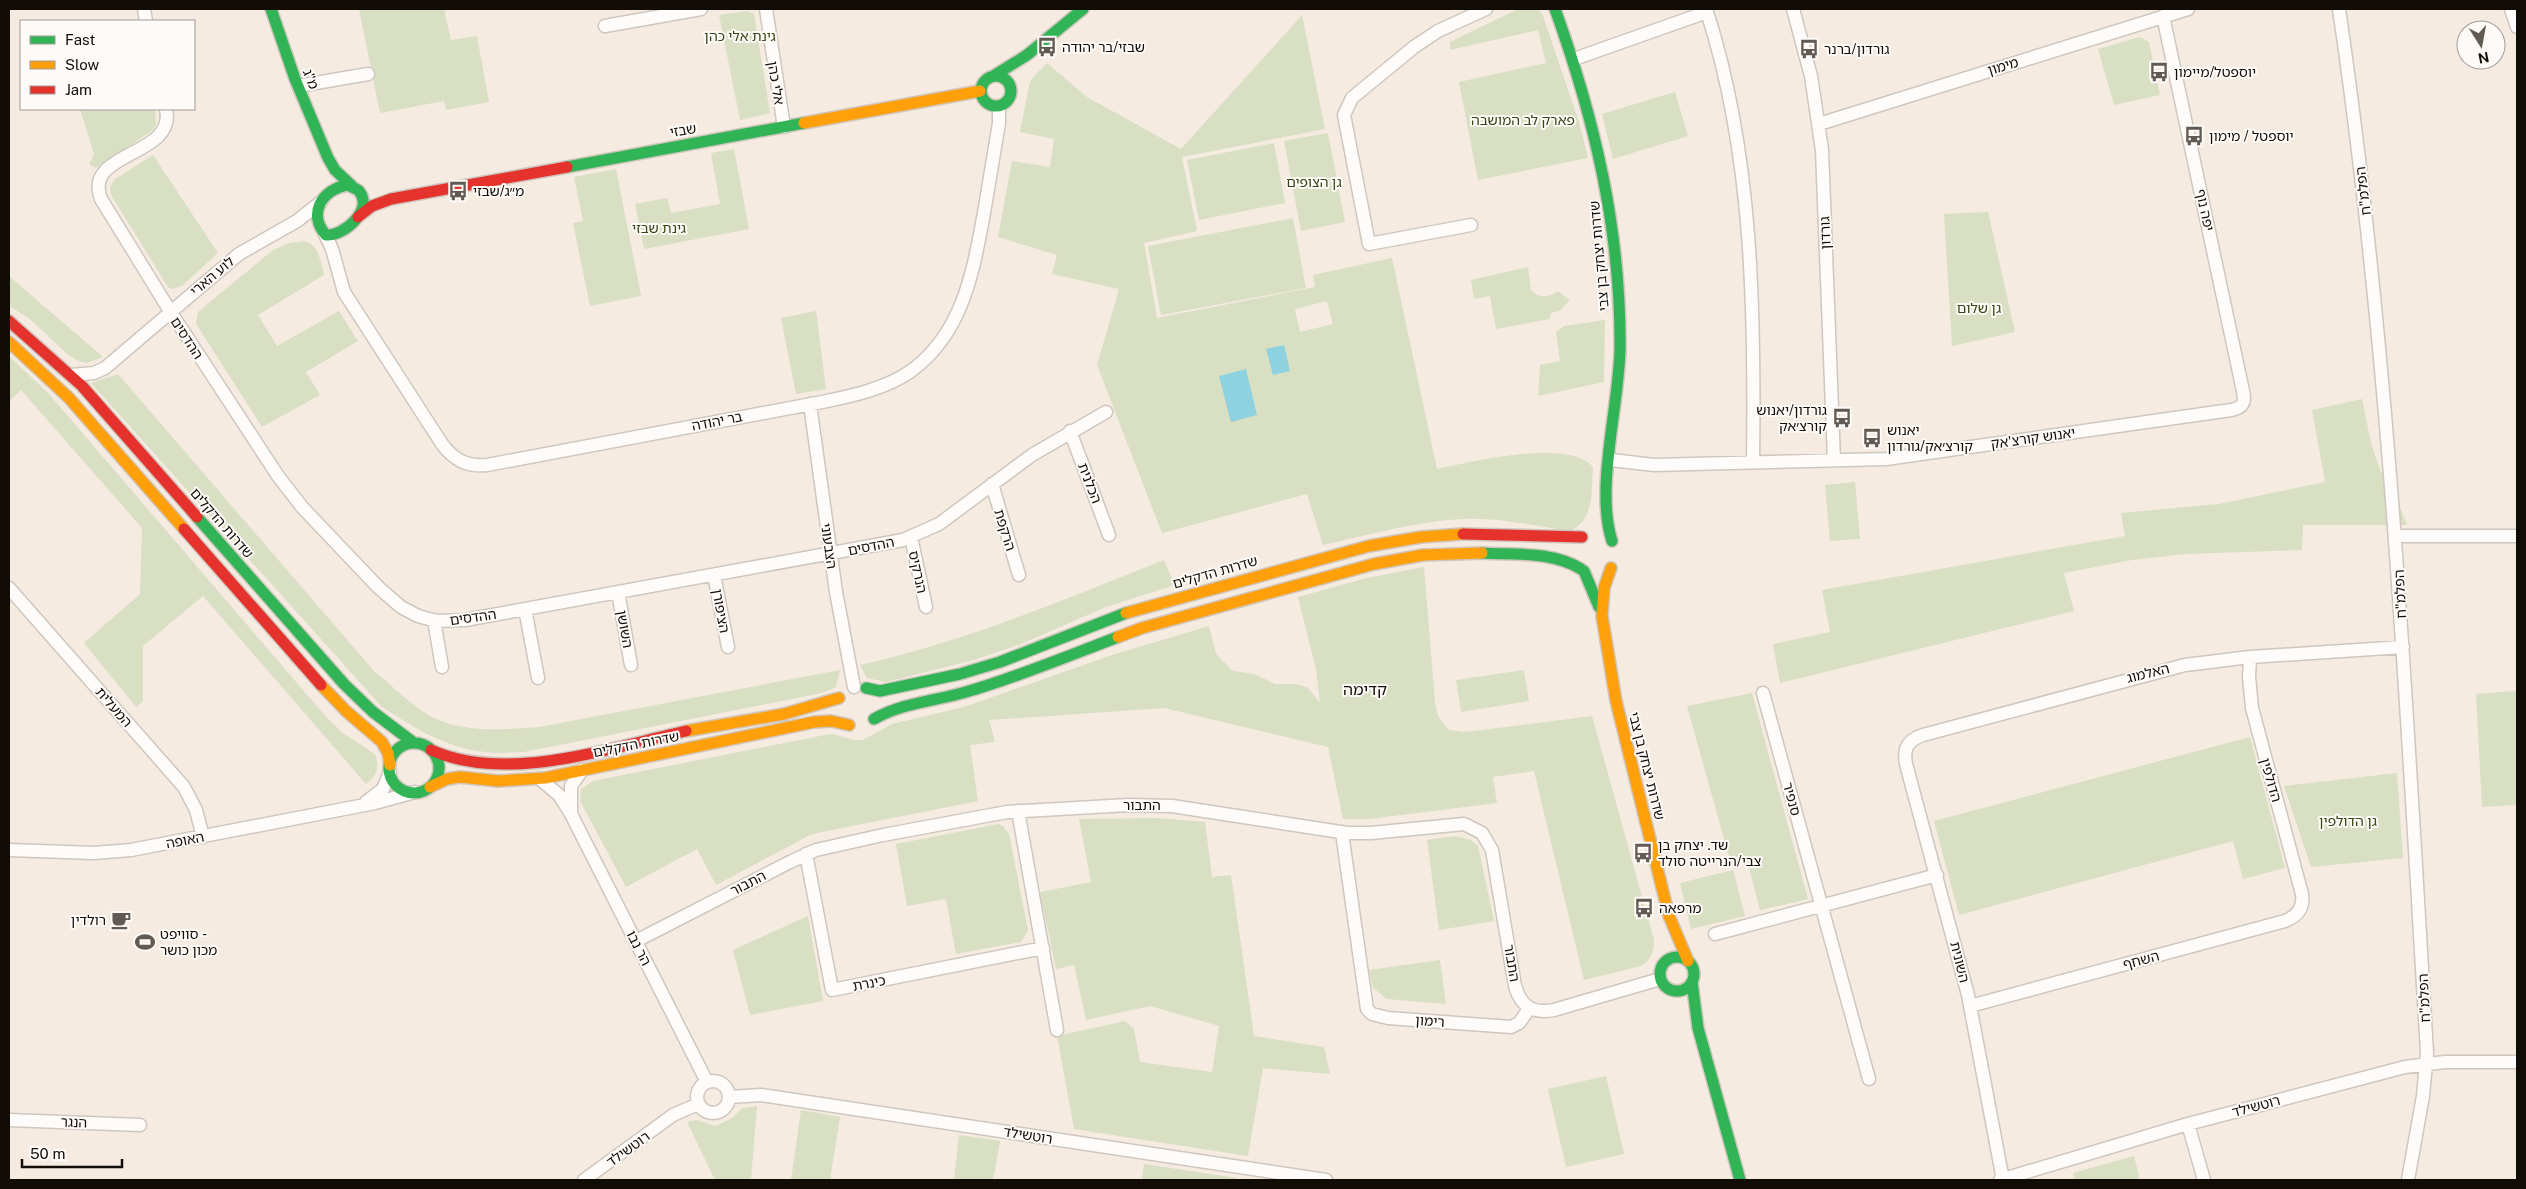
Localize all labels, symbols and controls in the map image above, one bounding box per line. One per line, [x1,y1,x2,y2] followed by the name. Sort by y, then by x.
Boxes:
[20,20,195,110] legend
[2456,20,2506,70] north arrow
[704,28,776,44] park label: גינת אלי כהן
[65,31,95,48] text: Fast
[1036,36,1058,58] bus stop icon: שבזי/בר יהודה
[1798,38,1820,60] bus stop icon: גורדון/ברנר
[1062,39,1145,55] place label: שבזי/בר יהודה
[1824,41,1890,57] place label: גורדון/ברנר
[2477,49,2490,67] text: N
[1986,54,2020,78] street label: מימון
[65,56,100,73] text: Slow
[765,60,787,106] street label: אלי כהן
[2148,61,2170,83] bus stop icon: יוספטל/מיימון
[2174,64,2256,80] place label: יוספטל/מיימון
[300,67,322,91] street label: מ"ג
[65,81,92,98] text: Jam
[1471,112,1575,128] park label: פארק לב המושבה
[668,120,698,140] street label: שבזי
[2183,125,2205,147] bus stop icon: יוספטל / מימון
[2209,128,2294,144] place label: יוספטל / מימון
[2352,166,2374,216] street label: הפלמ"ח
[1286,174,1342,190] park label: גן הצופים
[447,180,469,202] bus stop icon: מ״ג/שבזי
[473,183,524,199] place label: מ״ג/שבזי
[2193,187,2217,233] street label: יפה נוף
[1586,200,1612,312] street label: שדרות יצחק בן צבי
[1816,216,1834,250] street label: גורדון
[632,220,686,236] park label: גינת שבזי
[187,253,237,299] street label: לוע הארי
[1957,300,2001,316] park label: גן שלום
[167,314,207,362] street label: ההדסים
[1756,402,1827,434] place label: גורדון/יאנוש קורצ׳אק
[1831,407,1853,429] bus stop icon: גורדון/יאנוש קורצ׳אק
[690,408,744,434] street label: בר יהודה
[1887,422,1973,454] place label: יאנוש קורצ׳אק/גורדון
[1990,424,2076,452] street label: יאנוש קורצ'אק
[1861,427,1883,449] bus stop icon: יאנוש קורצ׳אק/גורדון
[1075,461,1105,505] street label: הכלנית
[187,485,257,561] street label: שדרות הדקלים
[991,507,1019,553] street label: הרקפת
[818,522,840,570] street label: הצבעוני
[846,534,896,558] street label: ההדסים
[906,549,930,595] street label: הנרקיס
[1171,552,1259,592] street label: שדרות הדקלים
[2391,569,2409,619] street label: הפלמ"ח
[709,588,733,634] street label: הציפורן
[449,606,497,628] street label: ההדסים
[614,609,636,649] street label: השושן
[2125,660,2171,686] street label: האלמוג
[1343,680,1387,699] district label: קדימה
[93,684,135,730] street label: המעלית
[1626,710,1668,822] street label: שדרות יצחק בן צבי
[591,728,681,760] street label: שדרות הדקלים
[2257,756,2285,804] street label: הדולפין
[1780,781,1804,817] street label: סנפיר
[1123,797,1161,813] street label: התבור
[2319,813,2377,829] park label: גן הדולפין
[164,828,206,852] street label: האופה
[1658,837,1761,869] place label: שד. יצחק בן צבי/הנרייטה סולד
[1632,842,1654,864] bus stop icon: שד. יצחק בן צבי/הנרייטה סולד
[728,867,768,899] street label: התבור
[1633,897,1655,919] bus stop icon: מרפאה
[1659,900,1701,916] place label: מרפאה
[110,909,132,931] cafe icon: רולדין
[71,912,106,928] place label: רולדין
[160,926,217,958] place label: סוויפט - מכון כושר
[623,928,655,968] street label: הר נבו
[134,931,156,953] sports icon: סוויפט - מכון כושר
[1947,940,1973,984] street label: השונית
[1501,943,1523,983] street label: התבור
[2121,947,2161,973] street label: השחף
[851,972,887,994] street label: כינרת
[2415,973,2433,1023] street label: הפלמ"ח
[1415,1012,1445,1030] street label: רימון
[2230,1092,2282,1120] street label: רוטשילד
[60,1114,88,1130] street label: הנגר
[1002,1123,1054,1147] street label: רוטשילד
[603,1128,653,1170] street label: רוטשילד
[22,1136,122,1168] scale bar
[30,1145,65,1162] text: 50 m

